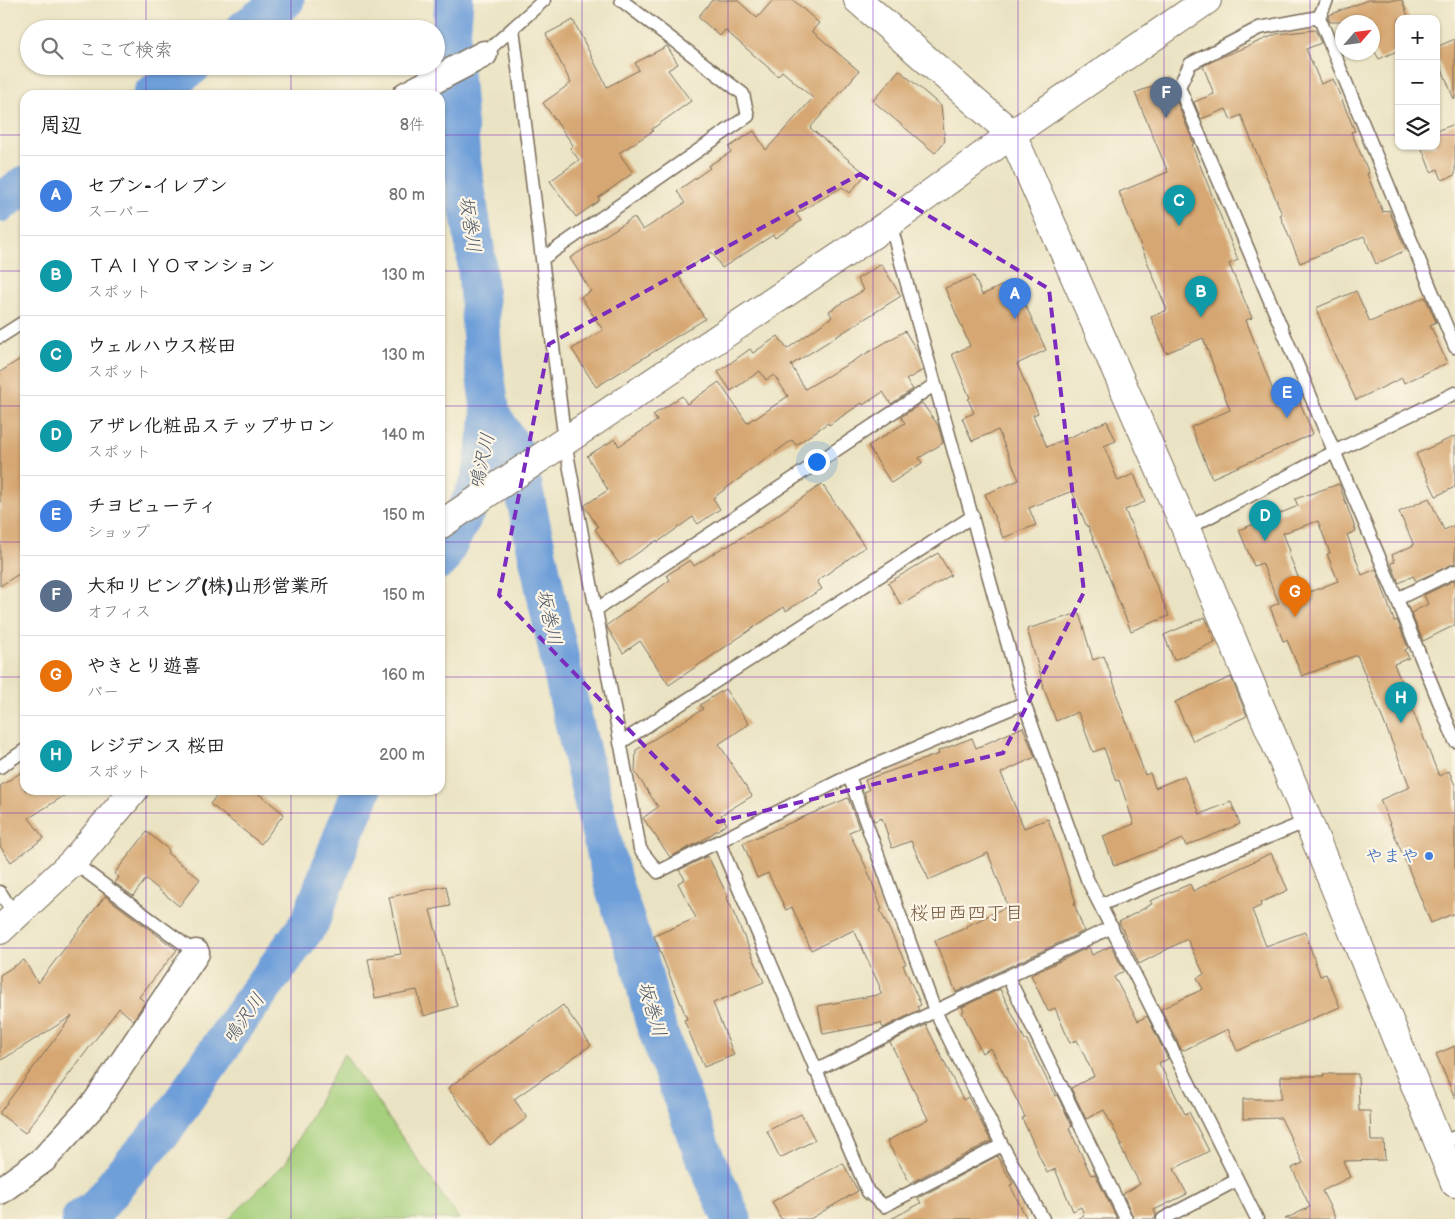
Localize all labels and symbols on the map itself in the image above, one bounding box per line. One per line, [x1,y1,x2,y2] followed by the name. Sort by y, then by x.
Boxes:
[1335,15,1380,60] north arrow
[1150,77,1182,118] pin: F
[1163,185,1195,226] pin: C
[454,194,485,254] water label: 坂巻川
[1185,276,1217,317] pin: B
[999,278,1031,319] pin: A
[1271,377,1303,418] pin: E
[465,431,500,492] water label: 鳴沢川
[804,449,830,475] your location
[1249,500,1281,541] pin: D
[1279,576,1311,617] pin: G
[531,587,566,648] water label: 坂巻川
[1385,682,1417,723] pin: H
[1365,846,1419,867] place label: やまや
[1423,850,1435,862] marker: やまや
[910,902,1024,925] district label: 桜田西四丁目
[633,979,670,1040] water label: 坂巻川
[218,989,270,1049] water label: 鳴沢川

